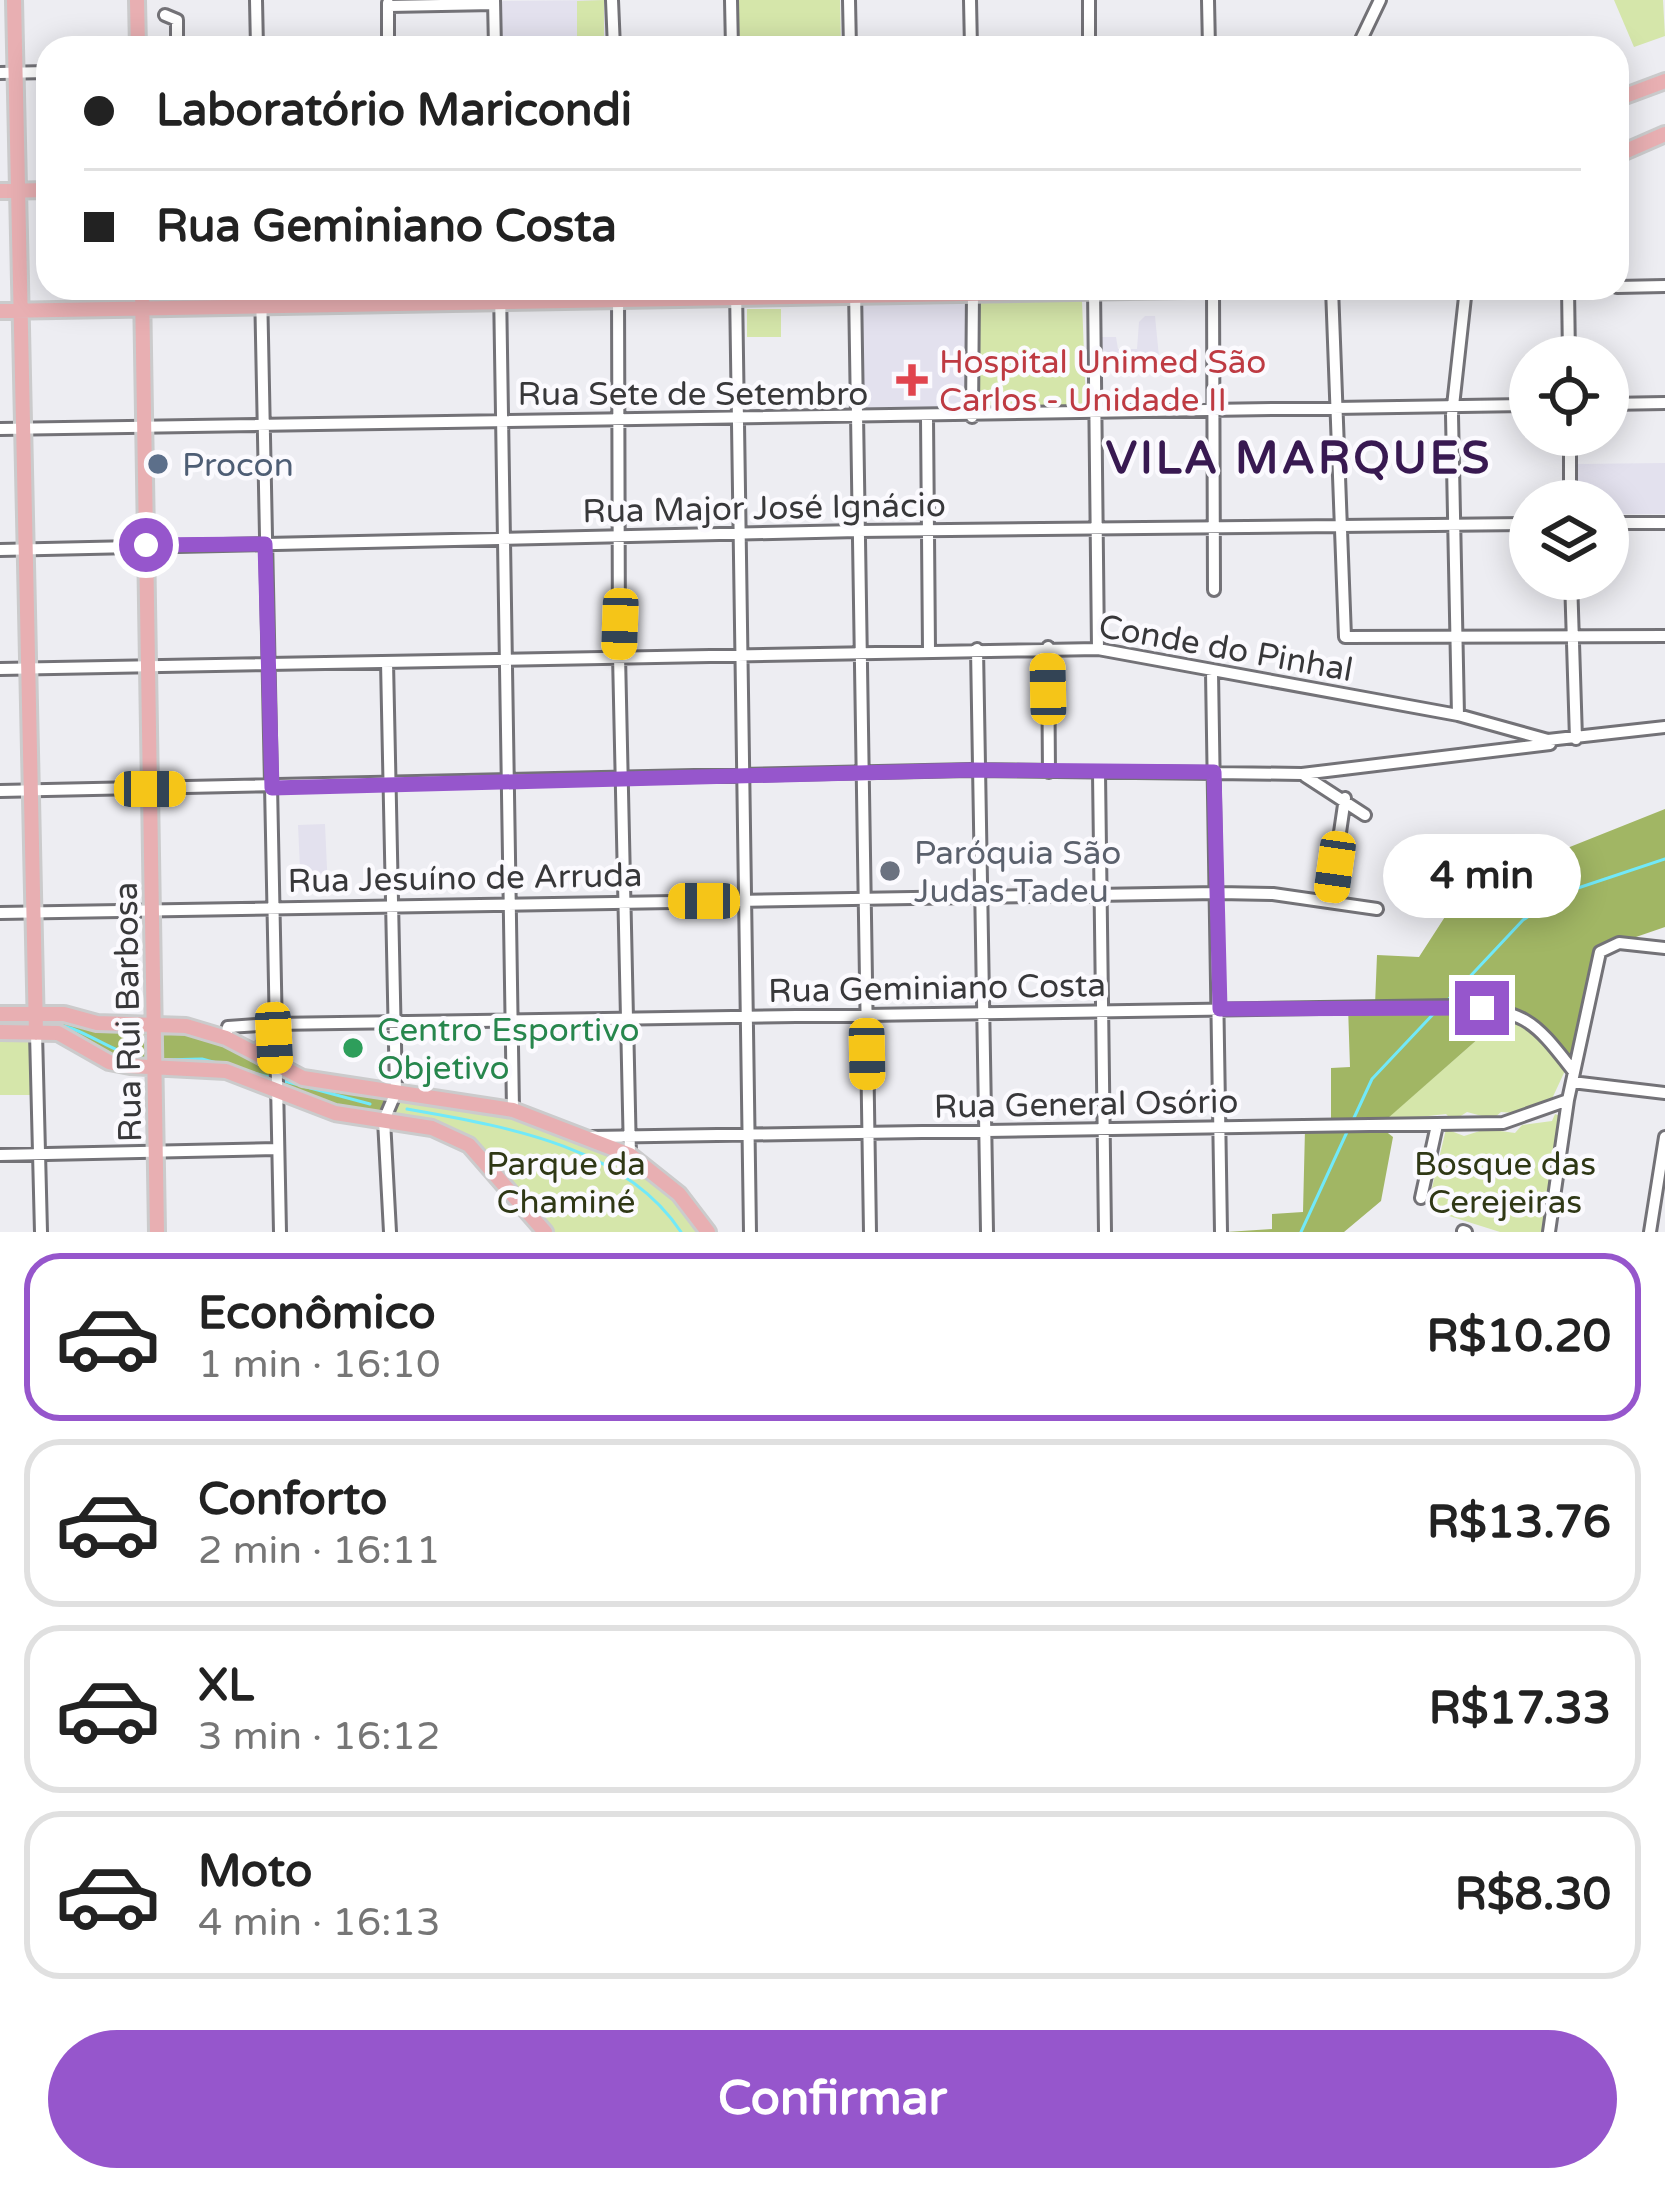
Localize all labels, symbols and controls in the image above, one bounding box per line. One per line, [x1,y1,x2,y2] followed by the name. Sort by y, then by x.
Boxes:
[156,84,632,138] text: Laboratório Maricondi
[156,200,617,254] text: Rua Geminiano Costa
[1509,336,1629,600] map controls
[1509,336,1629,456] button: locate
[939,343,1266,420] place label: Hospital Unimed São Carlos - Unidade II
[896,364,928,396] marker: Hospital Unimed São Carlos - Unidade II
[518,375,868,414] street label: Rua Sete de Setembro
[1106,432,1492,486] district label: VILA MARQUES
[182,446,294,485] place label: Procon
[145,451,171,477] marker: Procon
[1509,480,1629,600] button: layers
[582,486,946,531] street label: Rua Major José Ignácio
[119,518,173,572] route start
[601,587,639,661] car
[1096,607,1356,690] street label: Conde do Pinhal
[1029,653,1067,725] car
[114,771,186,807] car
[1312,829,1358,905] car
[914,834,1121,911] place label: Paróquia São Judas Tadeu
[1383,834,1581,918] callout: 4 min
[1430,852,1534,899] text: 4 min
[287,856,643,901] street label: Rua Jesuíno de Arruda
[877,858,903,884] marker: Paróquia São Judas Tadeu
[107,881,150,1143] street label: Rua Rui Barbosa
[668,883,740,919] car
[768,966,1106,1011] street label: Rua Geminiano Costa
[1455,981,1509,1035] route end
[254,1001,294,1075] car
[377,1011,640,1088] place label: Centro Esportivo Objetivo
[848,1018,886,1090] car
[340,1035,366,1061] marker: Centro Esportivo Objetivo
[933,1082,1239,1127] street label: Rua General Osório
[486,1145,646,1222] park label: Parque da Chaminé
[1414,1145,1596,1222] park label: Bosque das Cerejeiras
[54,1283,162,1391] icon: car
[198,1287,436,1341] text: Econômico
[1426,1310,1611,1364] text: R$10.20
[198,1341,440,1388] text: 1 min · 16:10
[54,1469,162,1577] icon: car
[198,1473,387,1527] text: Conforto
[1427,1496,1611,1550] text: R$13.76
[198,1527,440,1574] text: 2 min · 16:11
[54,1655,162,1763] icon: car
[198,1659,254,1713] text: XL
[1429,1682,1611,1736] text: R$17.33
[198,1713,440,1760] text: 3 min · 16:12
[54,1841,162,1949] icon: car
[198,1845,312,1899] text: Moto
[1455,1868,1611,1922] text: R$8.30
[198,1899,440,1946] text: 4 min · 16:13
[48,2030,1617,2168] button: Confirmar

